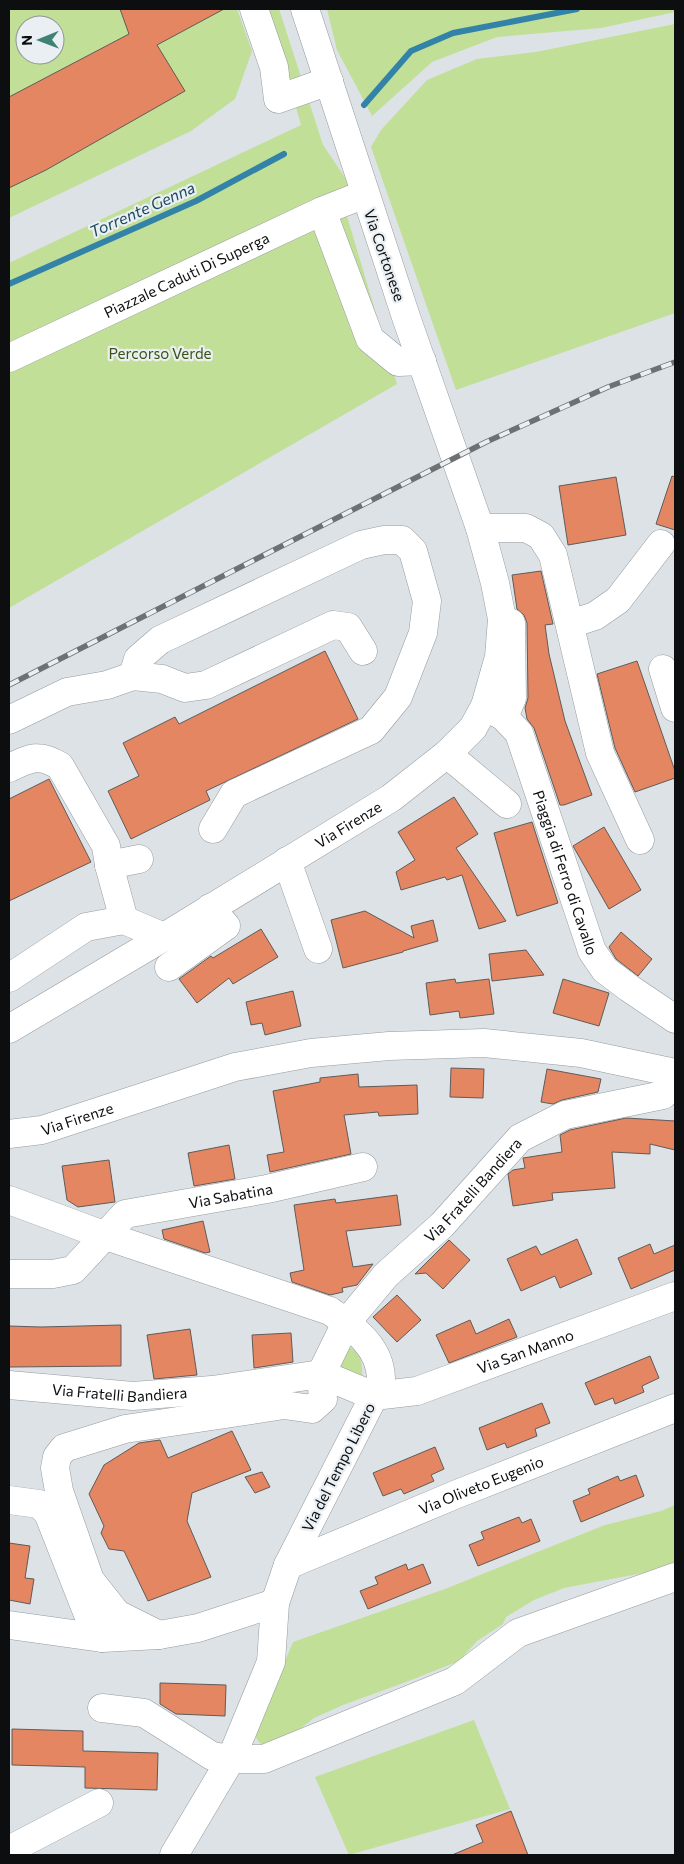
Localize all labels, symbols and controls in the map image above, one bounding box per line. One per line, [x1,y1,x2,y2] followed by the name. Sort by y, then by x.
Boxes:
[15,15,65,65] north arrow
[18,35,35,46] text: N
[86,177,198,241] water label: Torrente Genna
[361,207,409,304] street label: Via Cortonese
[101,228,272,321] street label: Piazzale Caduti Di Superga
[108,344,212,362] park label: Percorso Verde
[530,788,602,957] street label: Piaggia di Ferro di Cavallo
[311,797,385,852] street label: Via Firenze
[39,1098,115,1139] street label: Via Firenze
[420,1134,525,1246] street label: Via Fratelli Bandiera
[187,1179,274,1212] street label: Via Sabatina
[475,1325,576,1377] street label: Via San Manno
[51,1380,188,1405] street label: Via Fratelli Bandiera
[298,1400,378,1534] street label: Via del Tempo Libero
[416,1452,546,1518] street label: Via Oliveto Eugenio

